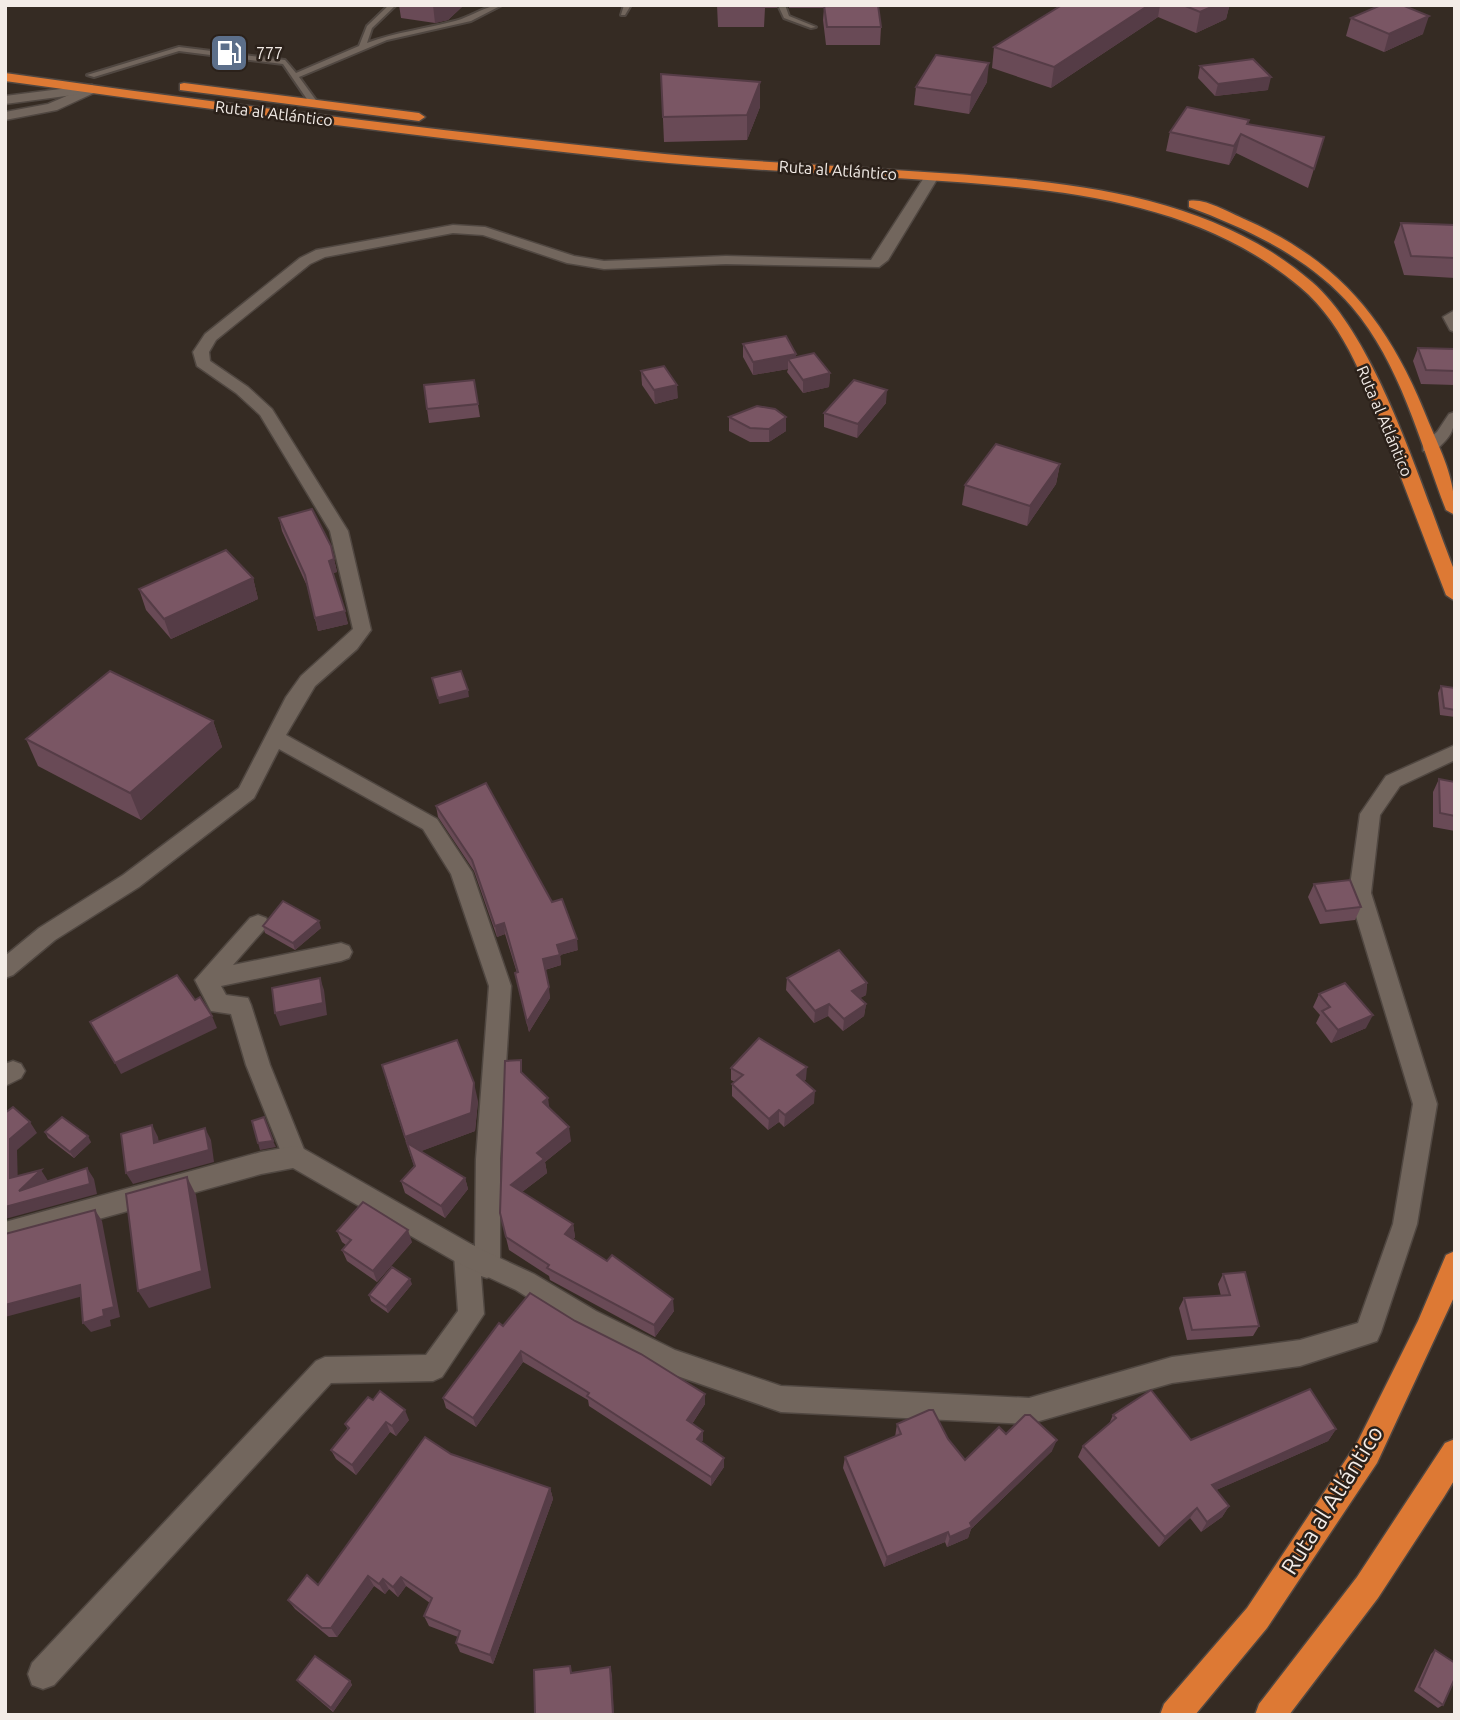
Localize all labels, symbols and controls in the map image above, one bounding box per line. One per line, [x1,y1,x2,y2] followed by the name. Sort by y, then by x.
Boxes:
[208,32,250,74] fuel station icon: 777
[256,44,283,62] place label: 777
[214,97,334,129] street label: Ruta al Atlántico
[778,157,898,183] street label: Ruta al Atlántico
[1354,363,1416,479] street label: Ruta al Atlántico
[1276,1421,1387,1579] street label: Ruta al Atlántico

